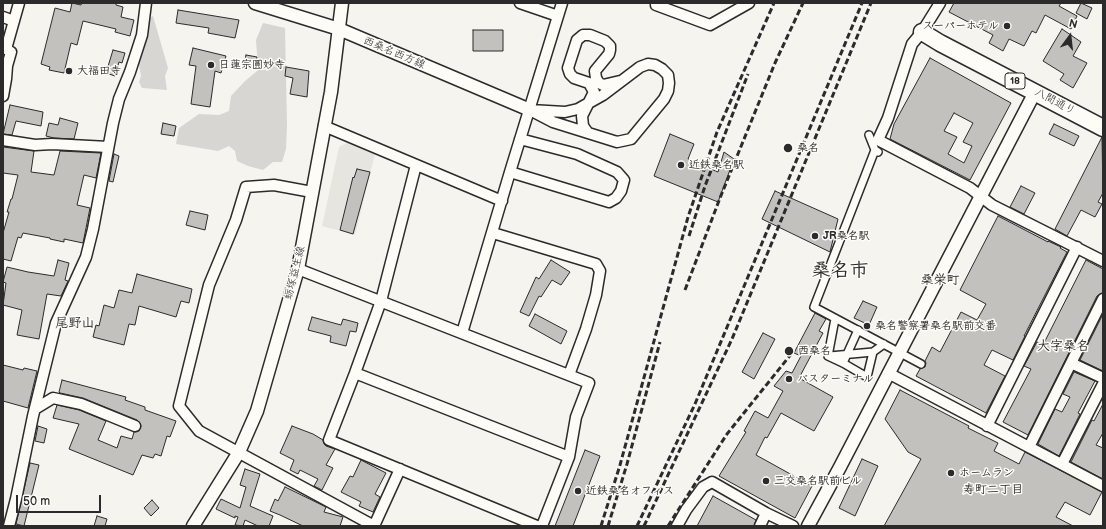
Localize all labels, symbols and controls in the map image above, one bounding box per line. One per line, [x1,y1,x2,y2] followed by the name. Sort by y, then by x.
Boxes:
[1050,16,1090,56] north arrow
[1068,17,1079,31] text: N
[922,19,999,33] place label: スーパーホテル
[1002,21,1012,31] marker: スーパーホテル
[361,34,427,72] street label: 西桑名西方線
[219,58,285,72] place label: 日蓮宗圓妙寺
[206,60,216,70] marker: 日蓮宗圓妙寺
[77,64,121,78] place label: 大福田寺
[64,66,74,76] marker: 大福田寺
[1005,73,1025,89] road number: 18
[1032,86,1078,118] street label: 八間通り
[797,141,819,155] place label: 桑名
[782,142,794,154] marker: 桑名
[689,158,744,172] place label: 近鉄桑名駅
[676,160,686,170] marker: 近鉄桑名駅
[823,229,870,243] place label: JR桑名駅
[810,231,820,241] marker: JR桑名駅
[282,245,308,301] street label: 蛎塚益生線
[812,260,868,282] district label: 桑名市
[921,273,959,289] district label: 桑栄町
[56,316,94,332] district label: 尾野山
[875,319,996,333] place label: 桑名警察署桑名駅前交番
[862,321,872,331] marker: 桑名警察署桑名駅前交番
[1037,339,1089,355] district label: 大字桑名
[798,344,831,358] place label: 西桑名
[783,345,795,357] marker: 西桑名
[797,372,874,386] place label: バスターミナル
[784,374,794,384] marker: バスターミナル
[959,466,1014,480] place label: ホームラン
[946,468,956,478] marker: ホームラン
[774,474,862,488] place label: 三交桑名駅前ビル
[761,476,771,486] marker: 三交桑名駅前ビル
[963,483,1023,497] district label: 寿町二丁目
[586,484,674,498] place label: 近鉄桑名オフィス
[573,486,583,496] marker: 近鉄桑名オフィス
[18,487,103,513] scale bar
[23,494,50,509] text: 50 m

